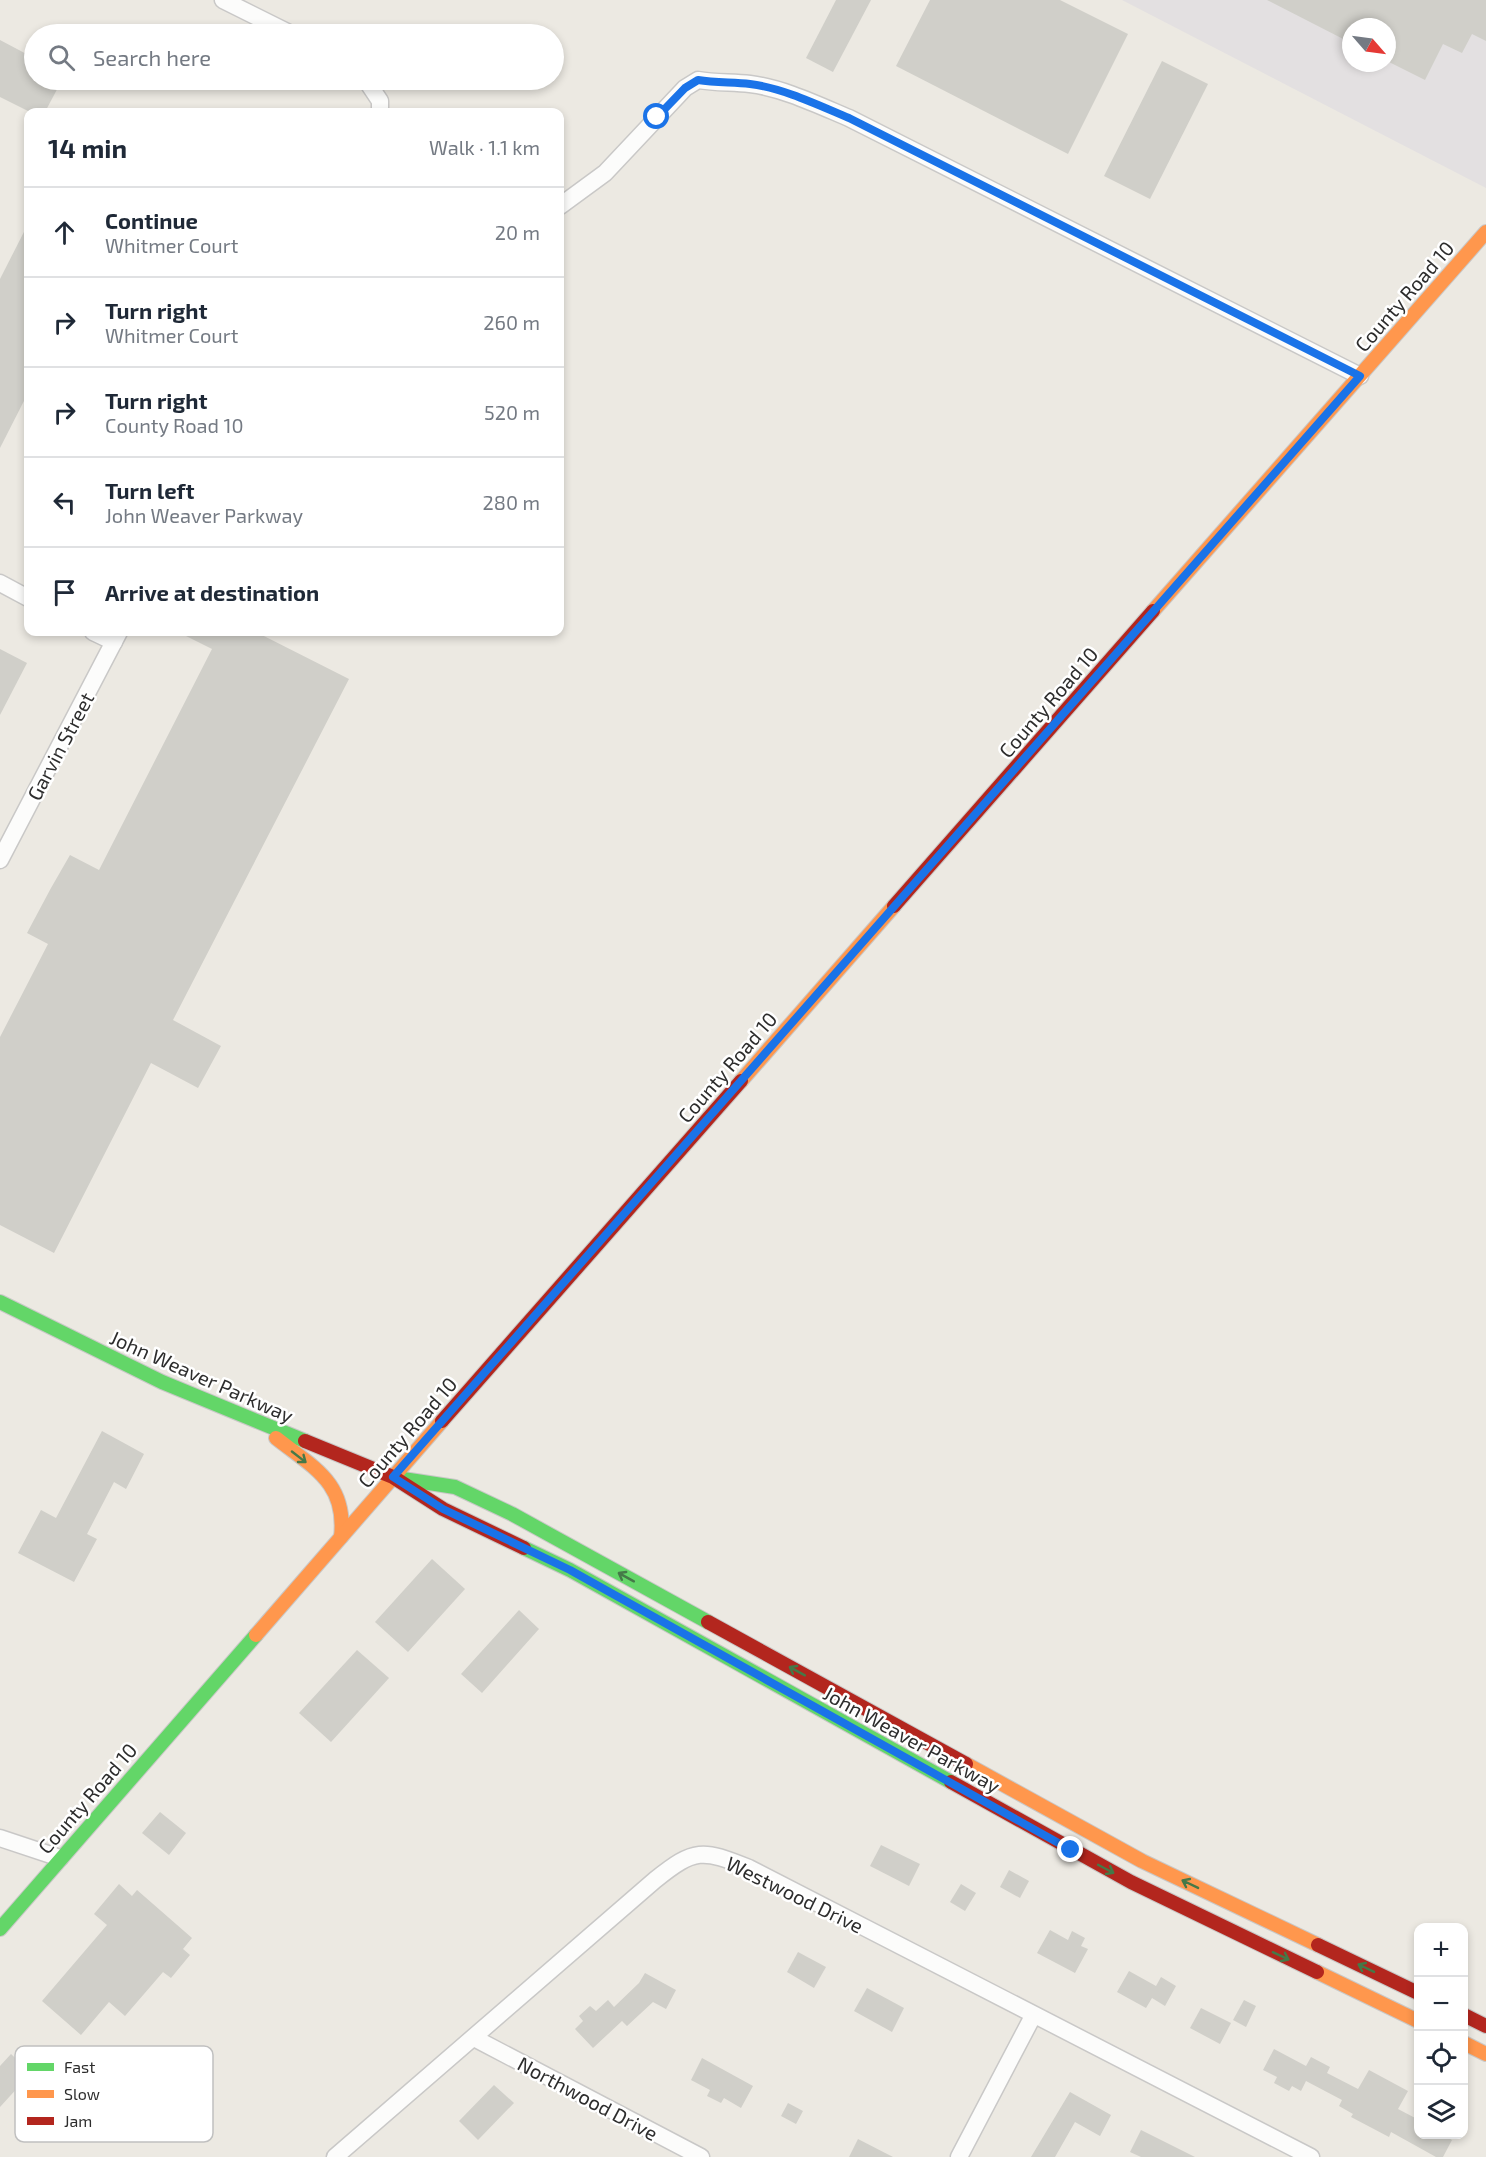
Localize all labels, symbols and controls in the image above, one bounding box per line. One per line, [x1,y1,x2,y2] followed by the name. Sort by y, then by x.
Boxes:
[1342,18,1396,72] north arrow
[24,24,564,90] search box
[45,41,78,74] icon: search
[93,44,211,70] text: Search here
[643,103,669,129] route start
[48,132,127,163] text: 14 min
[429,135,540,159] text: Walk · 1.1 km
[105,207,198,233] text: Continue
[48,216,81,249] icon: ahead
[495,220,540,244] text: 20 m
[105,233,238,257] text: Whitmer Court
[1349,236,1459,356] street label: County Road 10
[105,297,207,323] text: Turn right
[48,306,81,339] icon: right
[483,310,540,334] text: 260 m
[105,323,238,347] text: Whitmer Court
[105,387,207,413] text: Turn right
[48,396,81,429] icon: right
[484,400,540,424] text: 520 m
[105,413,244,437] text: County Road 10
[105,477,194,503] text: Turn left
[48,486,81,519] icon: left
[483,490,540,514] text: 280 m
[105,503,303,527] text: John Weaver Parkway
[48,576,81,609] icon: arrive
[105,579,319,605] text: Arrive at destination
[993,642,1103,762] street label: County Road 10
[22,688,99,804] street label: Garvin Street
[672,1007,782,1127] street label: County Road 10
[107,1325,298,1427] street label: John Weaver Parkway
[352,1372,462,1492] street label: County Road 10
[291,1450,307,1463] one-way arrow
[618,1571,635,1583] one-way arrow
[788,1665,805,1677] one-way arrow
[820,1680,1005,1798] street label: John Weaver Parkway
[32,1738,142,1858] street label: County Road 10
[1057,1836,1083,1862] route end
[722,1850,868,1938] street label: Westwood Drive
[1097,1863,1114,1875] one-way arrow
[1181,1877,1199,1889] one-way arrow
[1414,1923,1468,2139] map controls
[1414,1923,1468,1977] button: +
[1271,1950,1289,1962] one-way arrow
[1357,1962,1375,1973] one-way arrow
[1414,1977,1468,2031] button: −
[1414,2031,1468,2085] button: locate
[15,2046,213,2142] legend
[514,2051,662,2145] street label: Northwood Drive
[64,2057,95,2076] text: Fast
[64,2084,100,2103] text: Slow
[1414,2085,1468,2139] button: layers
[64,2111,92,2130] text: Jam

